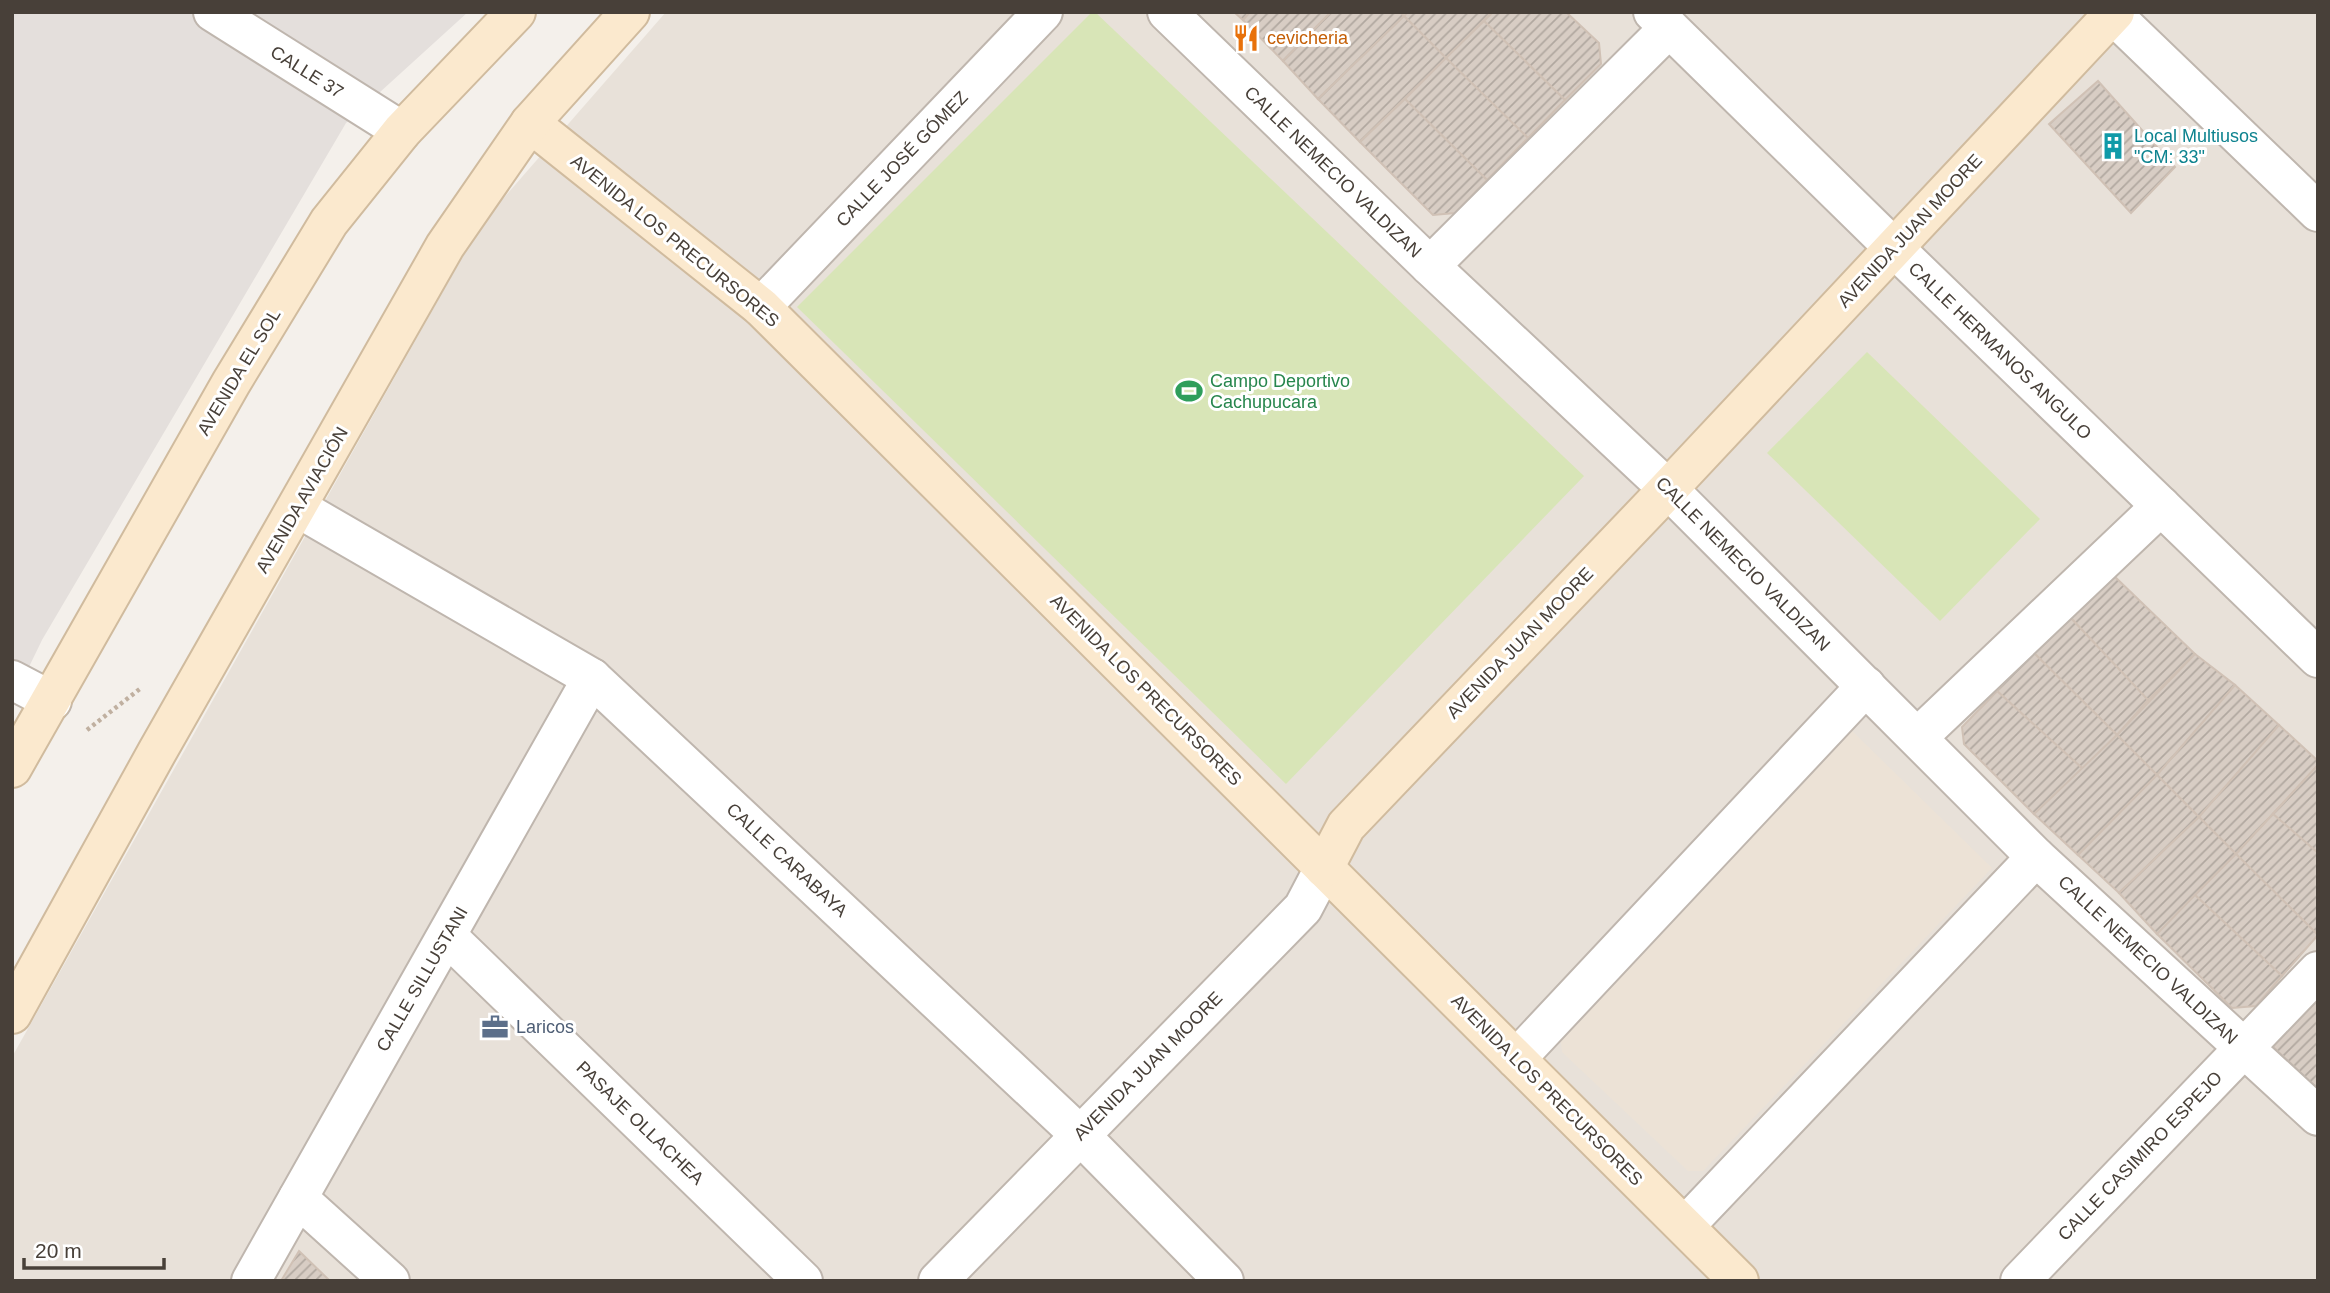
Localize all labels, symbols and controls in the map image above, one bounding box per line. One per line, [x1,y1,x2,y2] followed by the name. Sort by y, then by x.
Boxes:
[1231,23,1261,53] restaurant icon: cevicheria
[1267,28,1349,48] place label: cevicheria
[267,42,347,102] street label: CALLE 37
[1241,82,1425,262] street label: CALLE NEMECIO VALDIZAN
[832,87,972,231] street label: CALLE JOSÉ GÓMEZ
[2134,126,2258,167] place label: Local Multiusos "CM: 33"
[2098,131,2128,161] building icon: Local Multiusos "CM: 33"
[1834,150,1986,312] street label: AVENIDA JUAN MOORE
[567,151,783,331] street label: AVENIDA LOS PRECURSORES
[1905,258,2095,444] street label: CALLE HERMANOS ANGULO
[193,305,285,439] street label: AVENIDA EL SOL
[1210,371,1350,412] place label: Campo Deportivo Cachupucara
[1174,376,1204,406] sports icon: Campo Deportivo Cachupucara
[251,423,352,577] street label: AVENIDA AVIACIÓN
[1652,473,1834,655] street label: CALLE NEMECIO VALDIZAN
[1443,564,1597,722] street label: AVENIDA JUAN MOORE
[1046,590,1246,790] street label: AVENIDA LOS PRECURSORES
[723,799,851,921] street label: CALLE CARABAYA
[2054,872,2242,1048] street label: CALLE NEMECIO VALDIZAN
[372,903,472,1055] street label: CALLE SILLUSTANI
[1070,988,1226,1144] street label: AVENIDA JUAN MOORE
[1447,990,1647,1190] street label: AVENIDA LOS PRECURSORES
[480,1012,510,1042] office icon: Laricos
[516,1017,574,1037] place label: Laricos
[572,1057,708,1189] street label: PASAJE OLLACHEA
[2054,1067,2226,1245] street label: CALLE CASIMIRO ESPEJO
[24,1226,164,1270] scale bar
[35,1239,82,1262] text: 20 m

